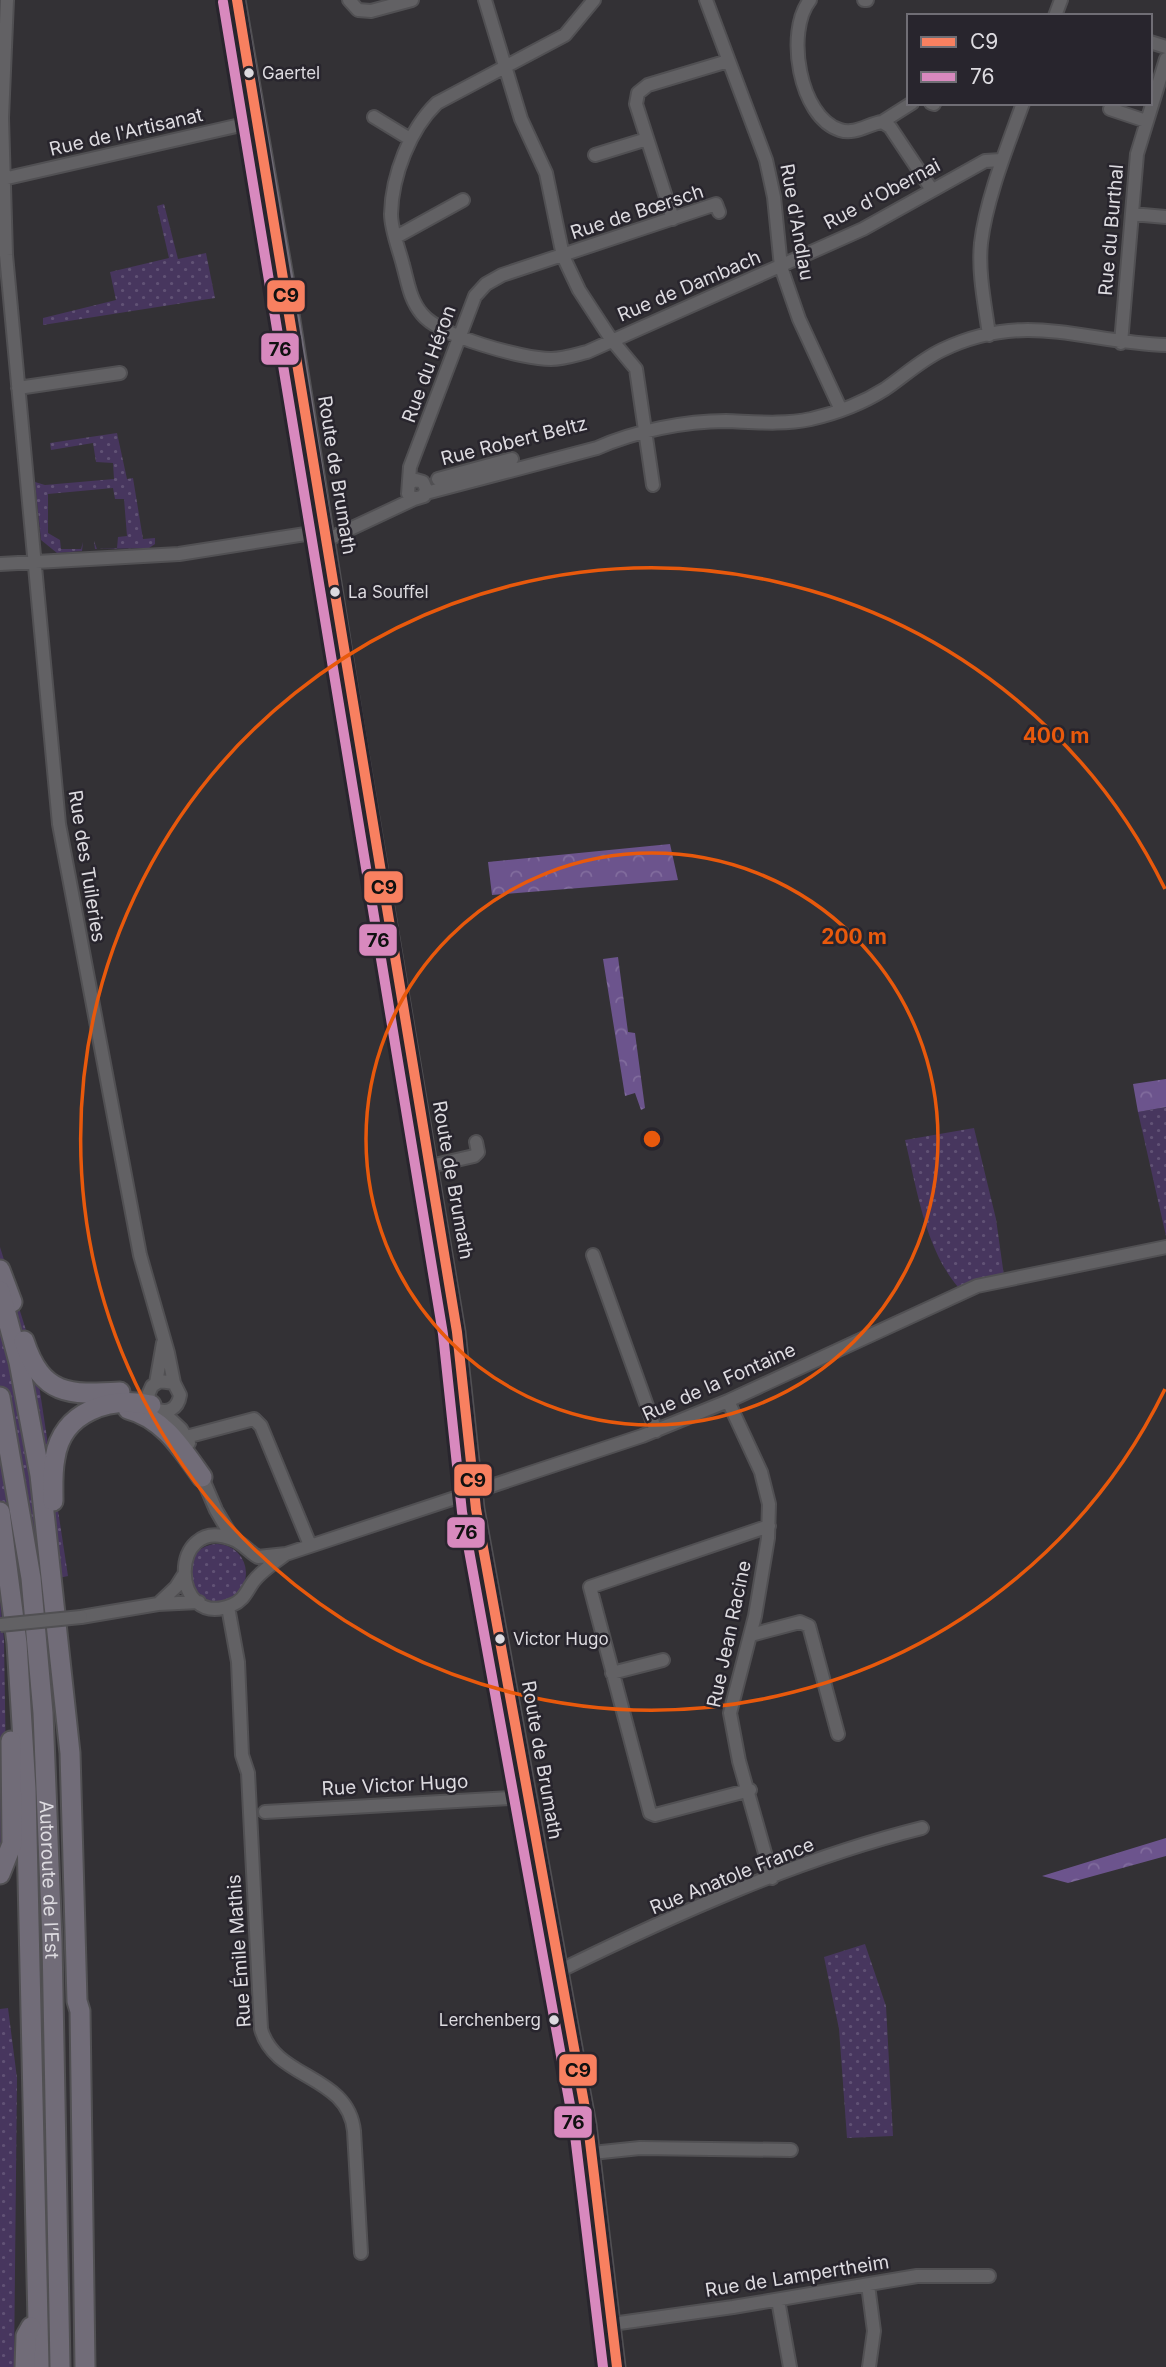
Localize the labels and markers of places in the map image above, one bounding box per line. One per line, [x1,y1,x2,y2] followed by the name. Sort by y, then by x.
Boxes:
[262,63,320,83] place label: Gaertel
[242,66,256,80] marker: Gaertel
[348,582,429,602] place label: La Souffel
[328,585,342,599] marker: La Souffel
[640,1127,664,1151] centre of rings
[513,1629,609,1649] place label: Victor Hugo
[493,1632,507,1646] marker: Victor Hugo
[439,2010,541,2030] place label: Lerchenberg
[547,2013,561,2027] marker: Lerchenberg

